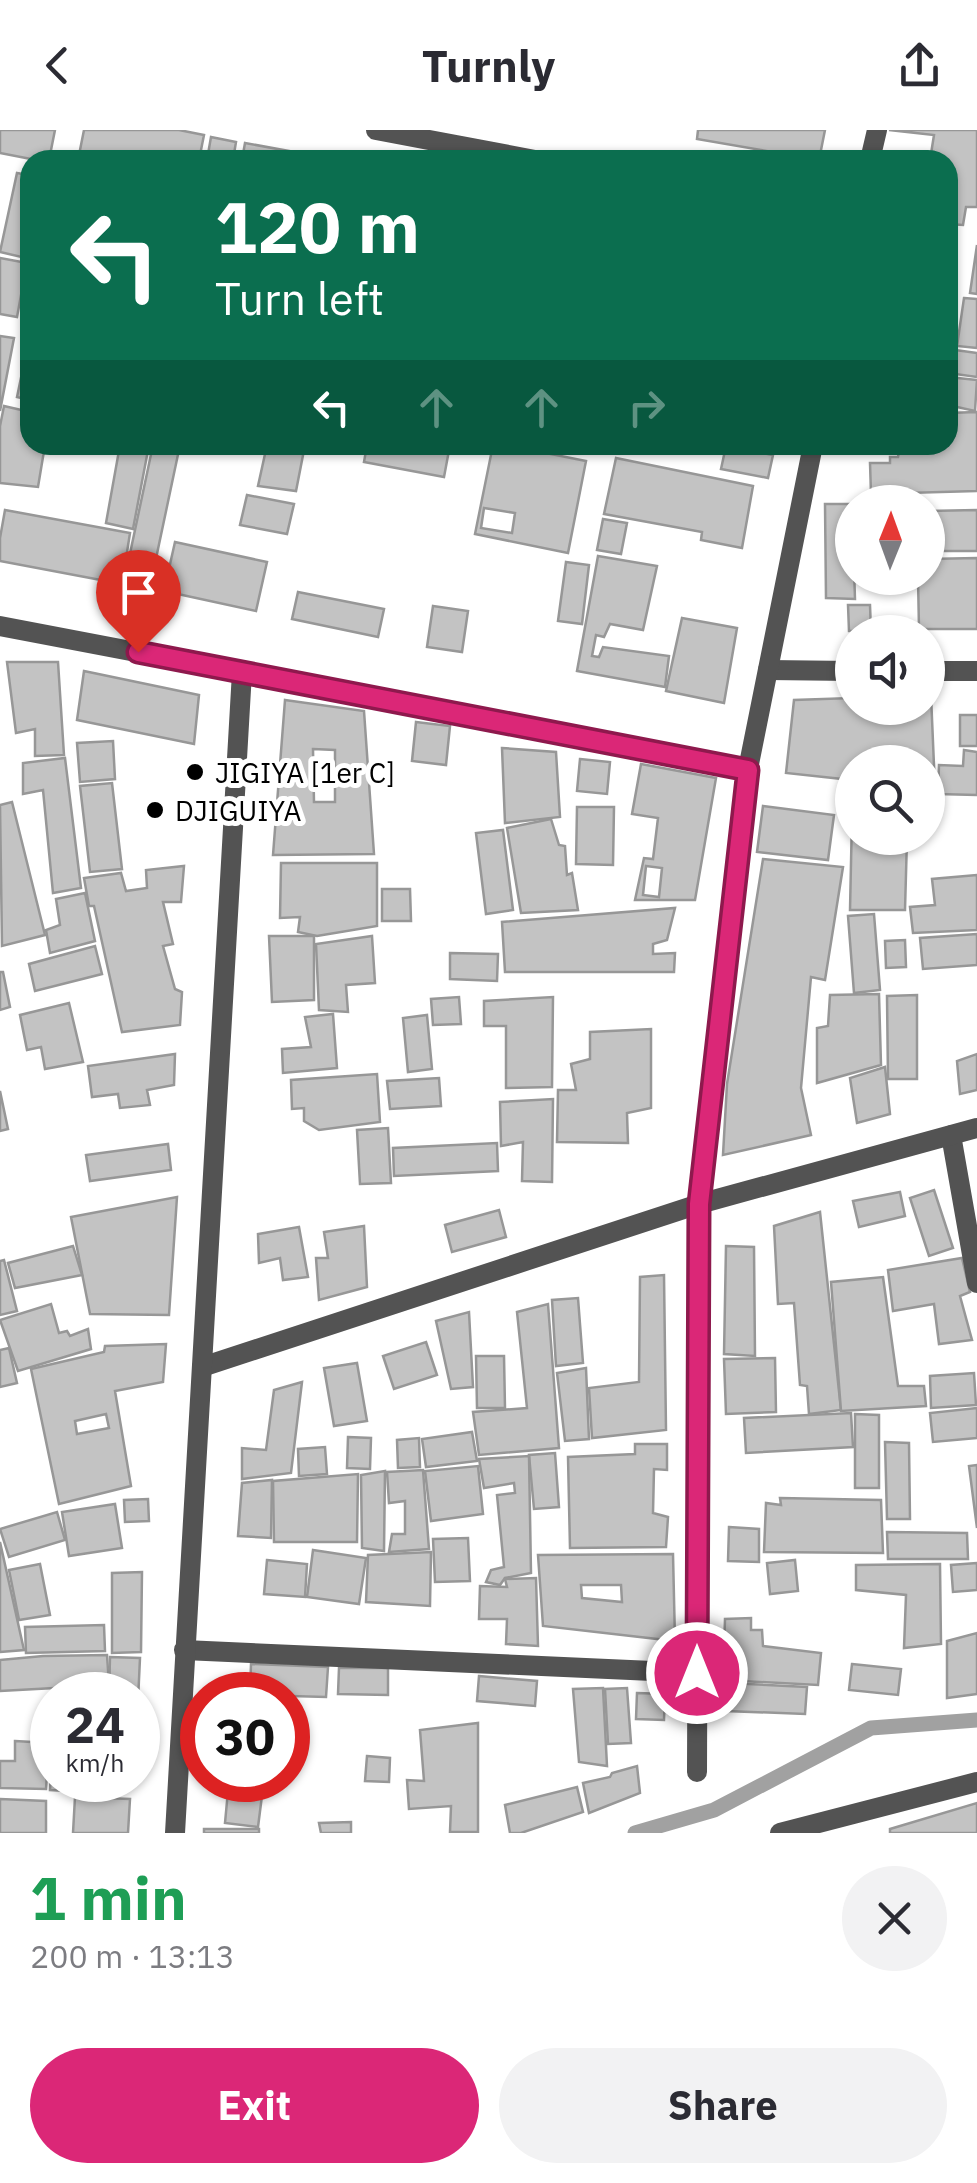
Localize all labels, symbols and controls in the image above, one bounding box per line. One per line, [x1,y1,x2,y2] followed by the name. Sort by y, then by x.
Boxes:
[422,36,555,94] text: Turnly
[30,38,85,93] icon: back
[892,38,947,93] icon: share
[215,181,420,272] text: 120 m
[50,190,180,320] icon: left
[215,269,384,327] text: Turn left
[304,380,359,435] icon: left
[409,380,464,435] icon: ahead
[514,380,569,435] icon: ahead
[619,380,674,435] icon: right
[835,485,945,595] north arrow
[835,485,945,855] map controls
[96,550,181,653] pin
[111,565,166,620] icon: arrive
[835,615,945,725] button: sound
[835,745,945,855] button: search
[215,754,395,791] place label: JIGIYA [1er C]
[184,761,206,783] marker: JIGIYA [1er C]
[175,792,302,829] place label: DJIGUIYA
[144,799,166,821] marker: DJIGUIYA
[645,1621,749,1725] position arrow
[180,1672,310,1802] speed limit sign: 30
[65,1692,125,1757] text: 24
[66,1746,124,1779] text: km/h
[30,1858,187,1937] text: 1 min
[842,1866,947,1971] button: close
[30,1935,235,1977] text: 200 m · 13:13
[30,2048,479,2163] button: Exit
[499,2048,947,2163] button: Share

